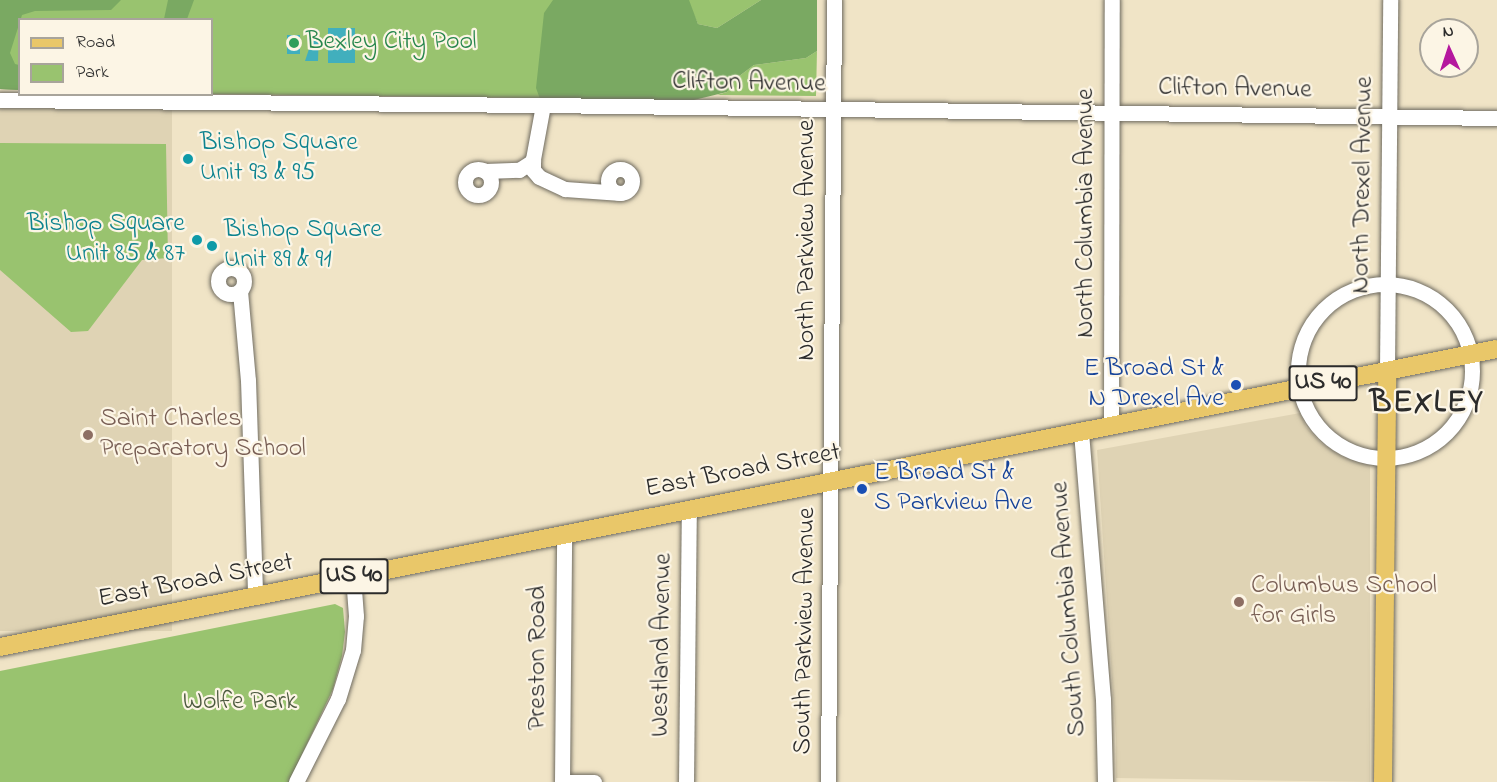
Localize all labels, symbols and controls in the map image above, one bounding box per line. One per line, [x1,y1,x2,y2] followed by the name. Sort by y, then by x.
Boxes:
[18,18,213,96] legend
[1419,18,1479,78] north arrow
[1442,20,1454,44] text: N
[306,27,477,59] place label: Bexley City Pool
[76,30,115,56] text: Road
[287,36,301,50] marker: Bexley City Pool
[76,60,109,86] text: Park
[672,67,826,101] street label: Clifton Avenue
[1158,73,1312,107] street label: Clifton Avenue
[1347,76,1381,294] street label: North Drexel Avenue
[1071,88,1103,338] street label: North Columbia Avenue
[792,119,824,361] street label: North Parkview Avenue
[200,128,358,190] place label: Bishop Square Unit 93 & 95
[181,152,195,166] marker: Bishop Square Unit 93 & 95
[27,209,185,270] place label: Bishop Square Unit 85 & 87
[224,215,382,276] place label: Bishop Square Unit 89 & 91
[190,233,204,247] marker: Bishop Square Unit 85 & 87
[205,239,219,253] marker: Bishop Square Unit 89 & 91
[1084,354,1224,416] place label: E Broad St & N Drexel Ave
[1288,362,1358,404] road number: US 40
[1229,378,1243,392] marker: E Broad St & N Drexel Ave
[1370,385,1484,423] district label: BEXLEY
[100,404,306,466] place label: Saint Charles Preparatory School
[81,428,95,442] marker: Saint Charles Preparatory School
[643,438,843,506] street label: East Broad Street
[874,458,1033,520] place label: E Broad St & S Parkview Ave
[1046,480,1094,738] street label: South Columbia Avenue
[855,482,869,496] marker: E Broad St & S Parkview Ave
[788,507,824,755] street label: South Parkview Avenue
[96,548,296,616] street label: East Broad Street
[646,553,680,737] street label: Westland Avenue
[320,555,388,597] road number: US 40
[1251,571,1437,632] place label: Columbus School for Girls
[523,586,555,730] street label: Preston Road
[1232,595,1246,609] marker: Columbus School for Girls
[183,687,297,719] park label: Wolfe Park

